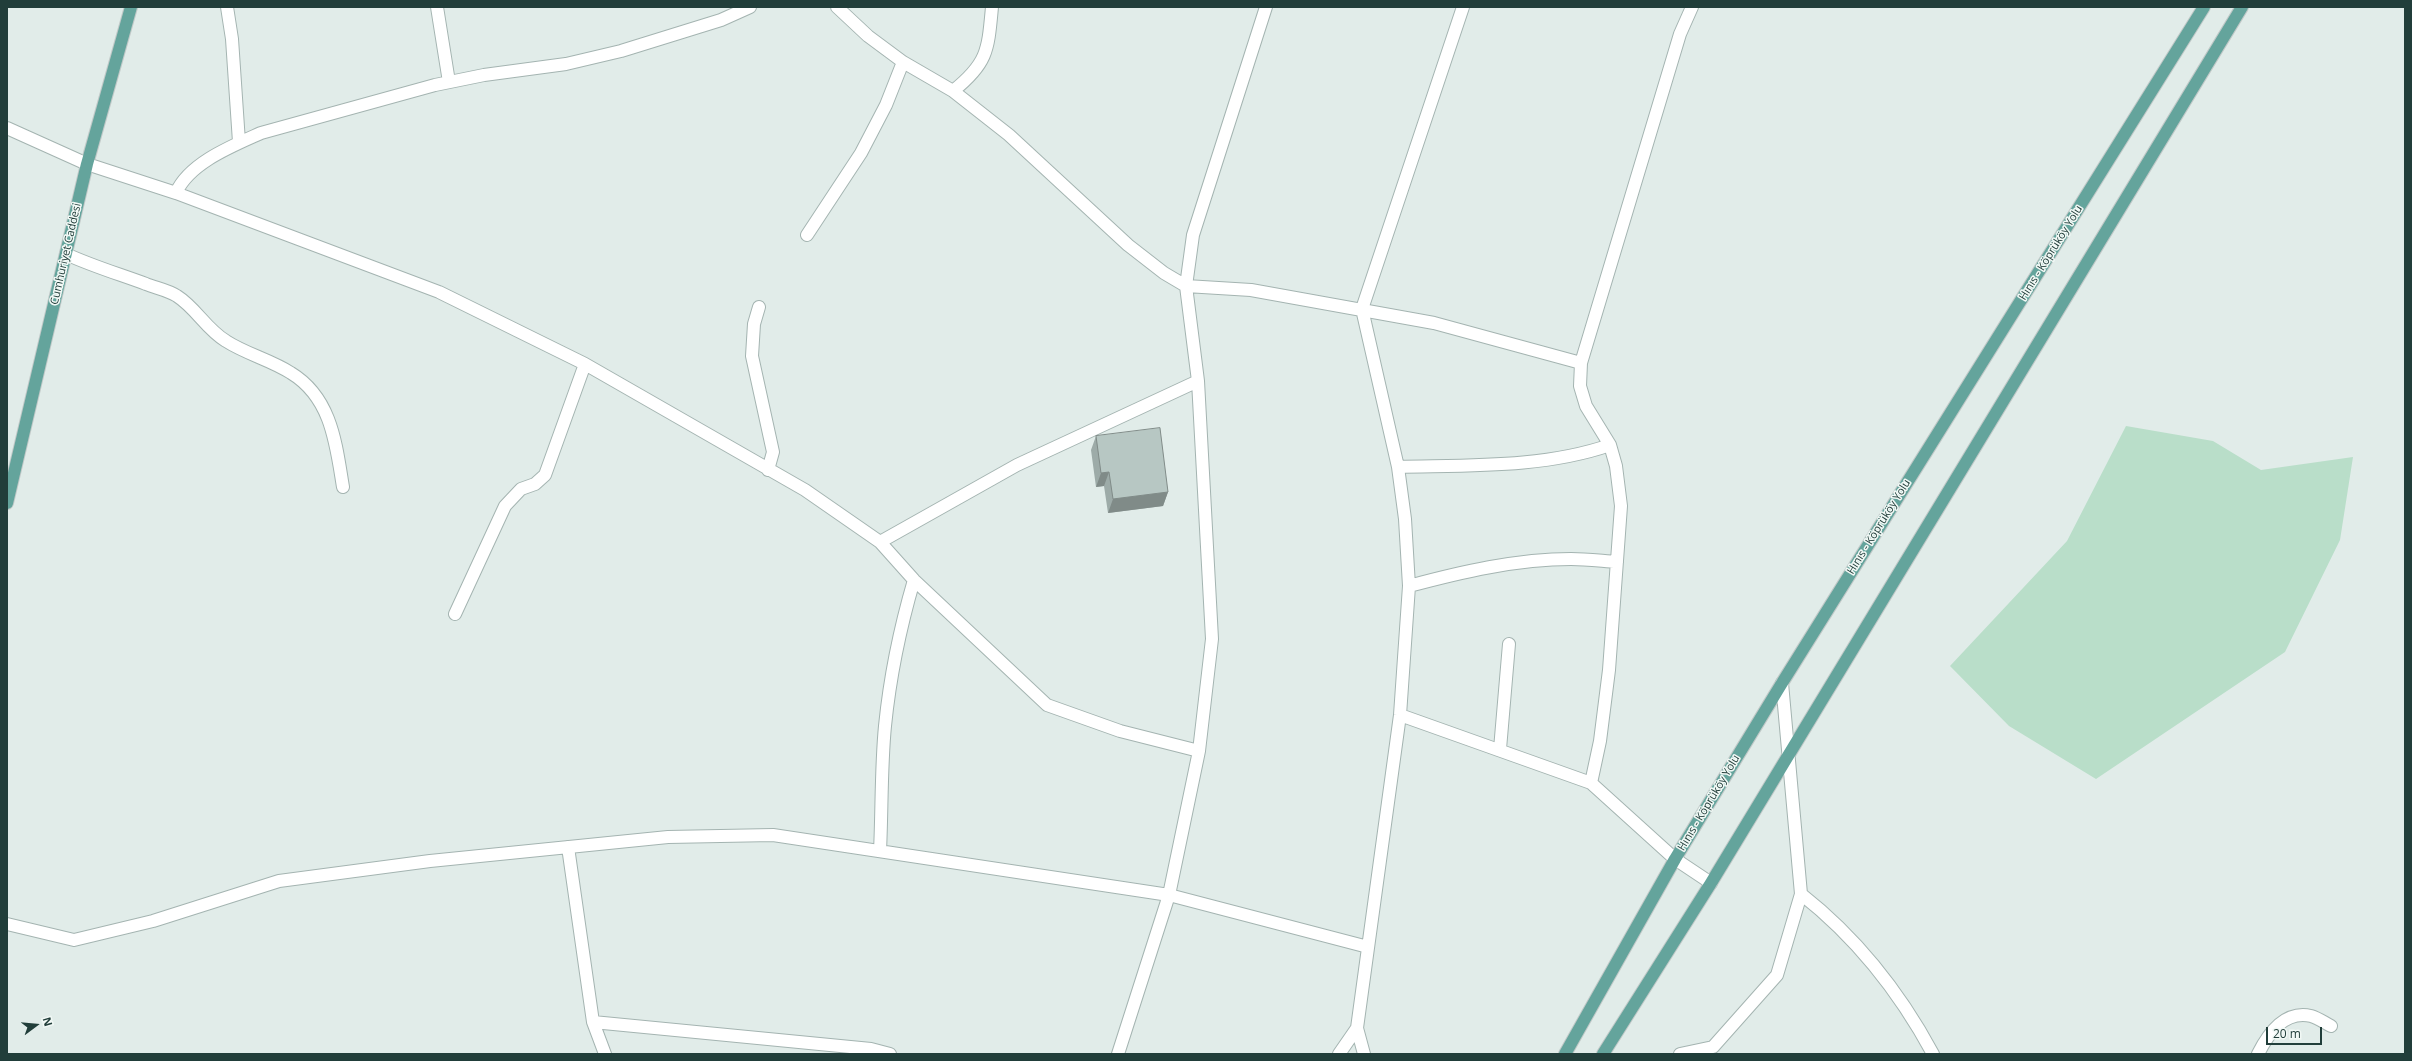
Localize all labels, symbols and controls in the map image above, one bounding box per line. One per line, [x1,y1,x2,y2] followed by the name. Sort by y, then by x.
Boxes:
[48,202,84,306] street label: Cumhuriyet Caddesi
[2016,203,2086,303] street label: Hınıs - Köprüköy Yolu
[1844,477,1914,577] street label: Hınıs - Köprüköy Yolu
[1675,753,1743,853] street label: Hınıs - Köprüköy Yolu
[16,1005,56,1045] north arrow
[40,1015,56,1028] text: N
[2268,1019,2324,1045] scale bar
[2273,1025,2301,1042] text: 20 m

